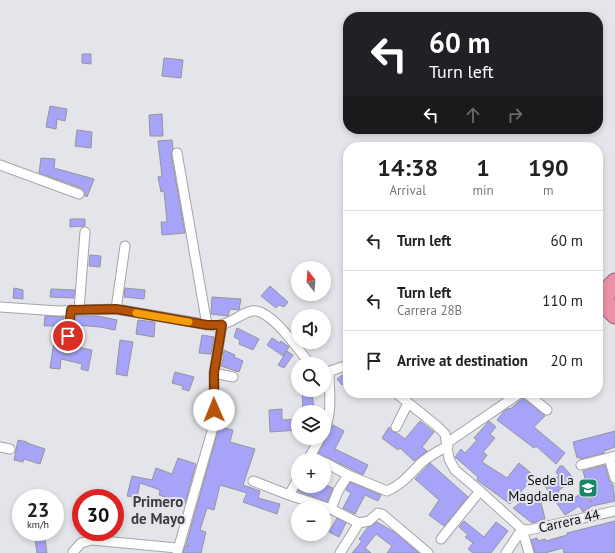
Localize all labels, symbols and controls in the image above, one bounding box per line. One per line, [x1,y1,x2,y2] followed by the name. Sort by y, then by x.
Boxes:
[429,24,490,61] text: 60 m
[363,28,415,80] icon: left
[429,60,494,83] text: Turn left
[420,104,442,126] icon: left
[462,104,484,126] icon: ahead
[504,104,526,126] icon: right
[377,152,438,183] text: 14:38
[476,152,490,183] text: 1
[528,152,569,183] text: 190
[390,182,426,199] text: Arrival
[472,182,494,199] text: min
[543,182,554,199] text: m
[363,230,385,252] icon: left
[397,231,451,250] text: Turn left
[550,231,583,250] text: 60 m
[291,261,331,301] north arrow
[291,261,331,541] map controls
[397,283,451,302] text: Turn left
[363,290,385,312] icon: left
[542,291,583,310] text: 110 m
[397,302,462,319] text: Carrera 28B
[291,309,331,349] button: sound
[51,319,85,353] pin
[57,325,79,347] icon: arrive
[363,350,385,372] icon: arrive
[397,351,528,370] text: Arrive at destination
[550,351,583,370] text: 20 m
[291,357,331,397] button: search
[193,389,235,431] position arrow
[291,405,331,445] button: layers
[291,453,331,493] button: +
[508,471,574,505] place label: Sede La Magdalena
[577,477,599,499] school or university icon: Sede La Magdalena
[72,489,124,541] speed limit sign: 30
[131,492,185,528] district label: Primero de Mayo
[27,497,49,523] text: 23
[291,501,331,541] button: −
[537,505,602,537] street label: Carrera 44
[27,518,49,531] text: km/h

